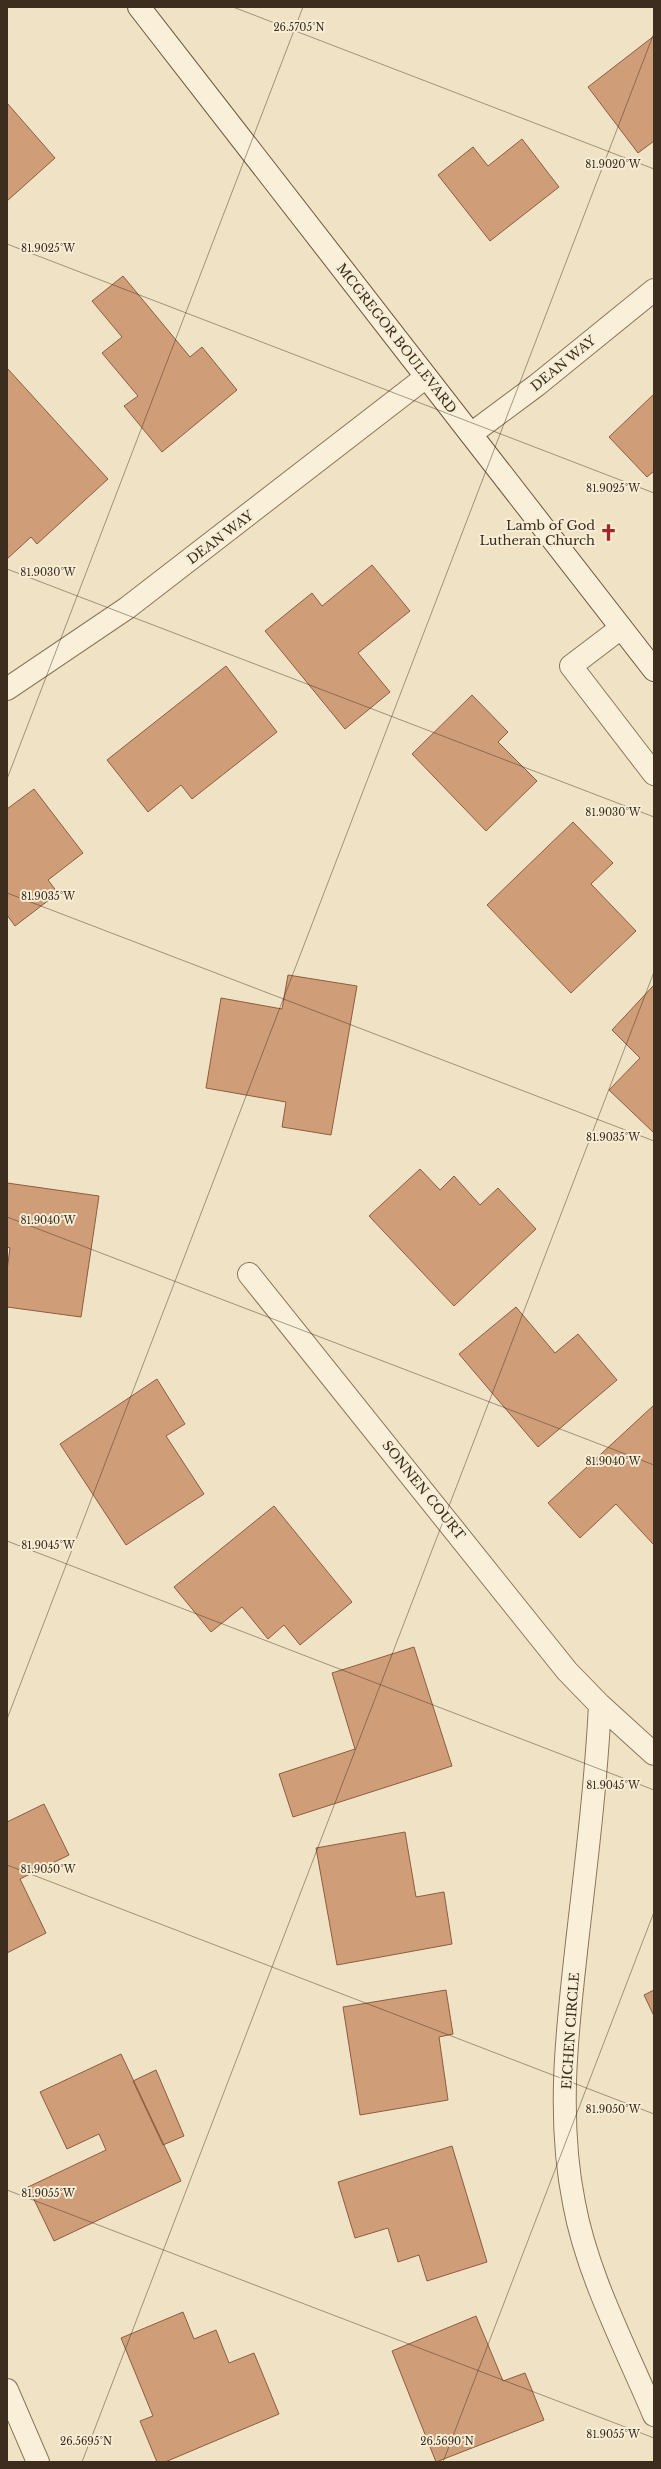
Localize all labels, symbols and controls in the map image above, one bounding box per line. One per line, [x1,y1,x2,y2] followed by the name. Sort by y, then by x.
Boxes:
[273,21,325,34] text: 26.5705°N
[585,158,641,171] text: 81.9020°W
[21,242,75,255] text: 81.9025°W
[333,260,460,417] street label: MCGREGOR BOULEVARD
[527,332,600,395] street label: DEAN WAY
[586,482,640,495] text: 81.9025°W
[184,507,257,568] street label: DEAN WAY
[479,517,595,549] place label: Lamb of God Lutheran Church
[598,522,618,542] church icon: Lamb of God Lutheran Church
[20,566,76,579] text: 81.9030°W
[585,806,641,819] text: 81.9030°W
[21,890,75,903] text: 81.9035°W
[586,1131,640,1144] text: 81.9035°W
[21,1214,76,1227] text: 81.9040°W
[378,1437,469,1544] street label: SONNEN COURT
[586,1455,641,1468] text: 81.9040°W
[21,1539,75,1552] text: 81.9045°W
[586,1779,640,1792] text: 81.9045°W
[21,1863,76,1876] text: 81.9050°W
[558,1972,583,2090] street label: EICHEN CIRCLE
[586,2103,641,2116] text: 81.9050°W
[21,2187,75,2200] text: 81.9055°W
[586,2428,640,2441] text: 81.9055°W
[60,2435,112,2448] text: 26.5695°N
[420,2435,474,2448] text: 26.5690°N

